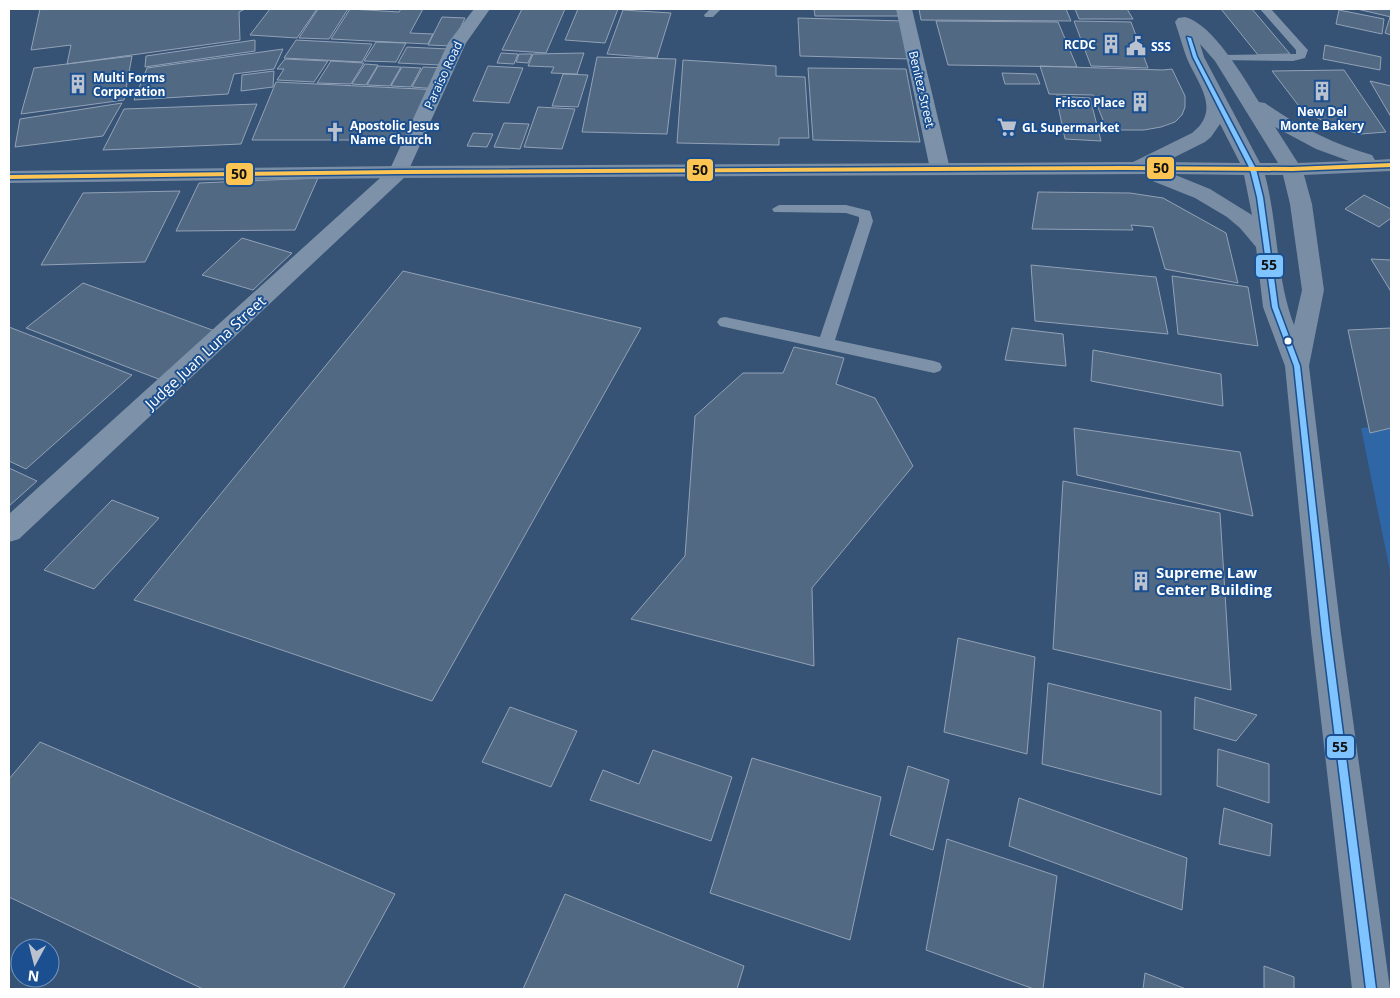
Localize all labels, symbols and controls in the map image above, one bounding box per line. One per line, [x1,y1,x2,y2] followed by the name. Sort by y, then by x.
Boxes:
[1100,33,1122,55] building icon: RCDC
[1125,35,1147,57] public building icon: SSS
[1064,36,1096,53] place label: RCDC
[420,38,466,112] street label: Paraiso Road
[1151,38,1171,55] place label: SSS
[905,49,939,129] street label: Benitez Street
[93,69,165,100] place label: Multi Forms Corporation
[67,73,89,95] building icon: Multi Forms Corporation
[1311,80,1333,102] building icon: New Del Monte Bakery
[1129,91,1151,113] building icon: Frisco Place
[1055,94,1125,111] place label: Frisco Place
[1280,103,1364,134] place label: New Del Monte Bakery
[996,116,1018,138] supermarket icon: GL Supermarket
[350,117,439,148] place label: Apostolic Jesus Name Church
[1022,119,1119,136] place label: GL Supermarket
[324,121,346,143] church icon: Apostolic Jesus Name Church
[1146,156,1175,180] line badge: 50
[686,158,714,182] line badge: 50
[1153,158,1169,177] text: 50
[692,160,708,179] text: 50
[225,162,254,186] line badge: 50
[231,164,247,183] text: 50
[1255,254,1284,278] line badge: 55
[1261,255,1277,274] text: 55
[139,291,270,415] street label: Judge Juan Luna Street
[1283,336,1293,346] unlabelled marker
[1156,562,1272,599] place label: Supreme Law Center Building
[1130,570,1152,592] building icon: Supreme Law Center Building
[1326,735,1355,759] line badge: 55
[1332,737,1348,756] text: 55
[10,938,60,988] north arrow
[27,966,40,987] text: N

